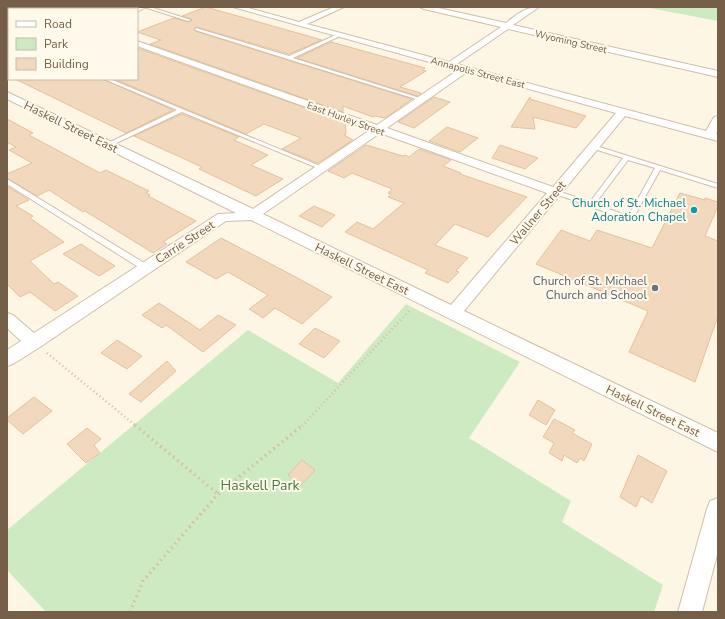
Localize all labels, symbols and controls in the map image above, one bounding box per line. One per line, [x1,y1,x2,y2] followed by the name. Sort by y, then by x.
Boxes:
[8,8,138,80] legend
[44,16,72,32] text: Road
[533,27,609,57] street label: Wyoming Street
[44,36,69,52] text: Park
[429,54,527,92] street label: Annapolis Street East
[44,56,89,72] text: Building
[21,97,121,157] street label: Haskell Street East
[305,98,387,140] street label: East Hurley Street
[506,177,570,249] street label: Wallner Street
[572,195,686,225] place label: Church of St. Michael Adoration Chapel
[689,205,699,215] marker: Church of St. Michael Adoration Chapel
[152,216,218,267] street label: Carrie Street
[312,239,412,299] street label: Haskell Street East
[533,273,647,303] place label: Church of St. Michael Church and School
[650,283,660,293] marker: Church of St. Michael Church and School
[603,381,703,441] street label: Haskell Street East
[221,476,300,495] park label: Haskell Park

